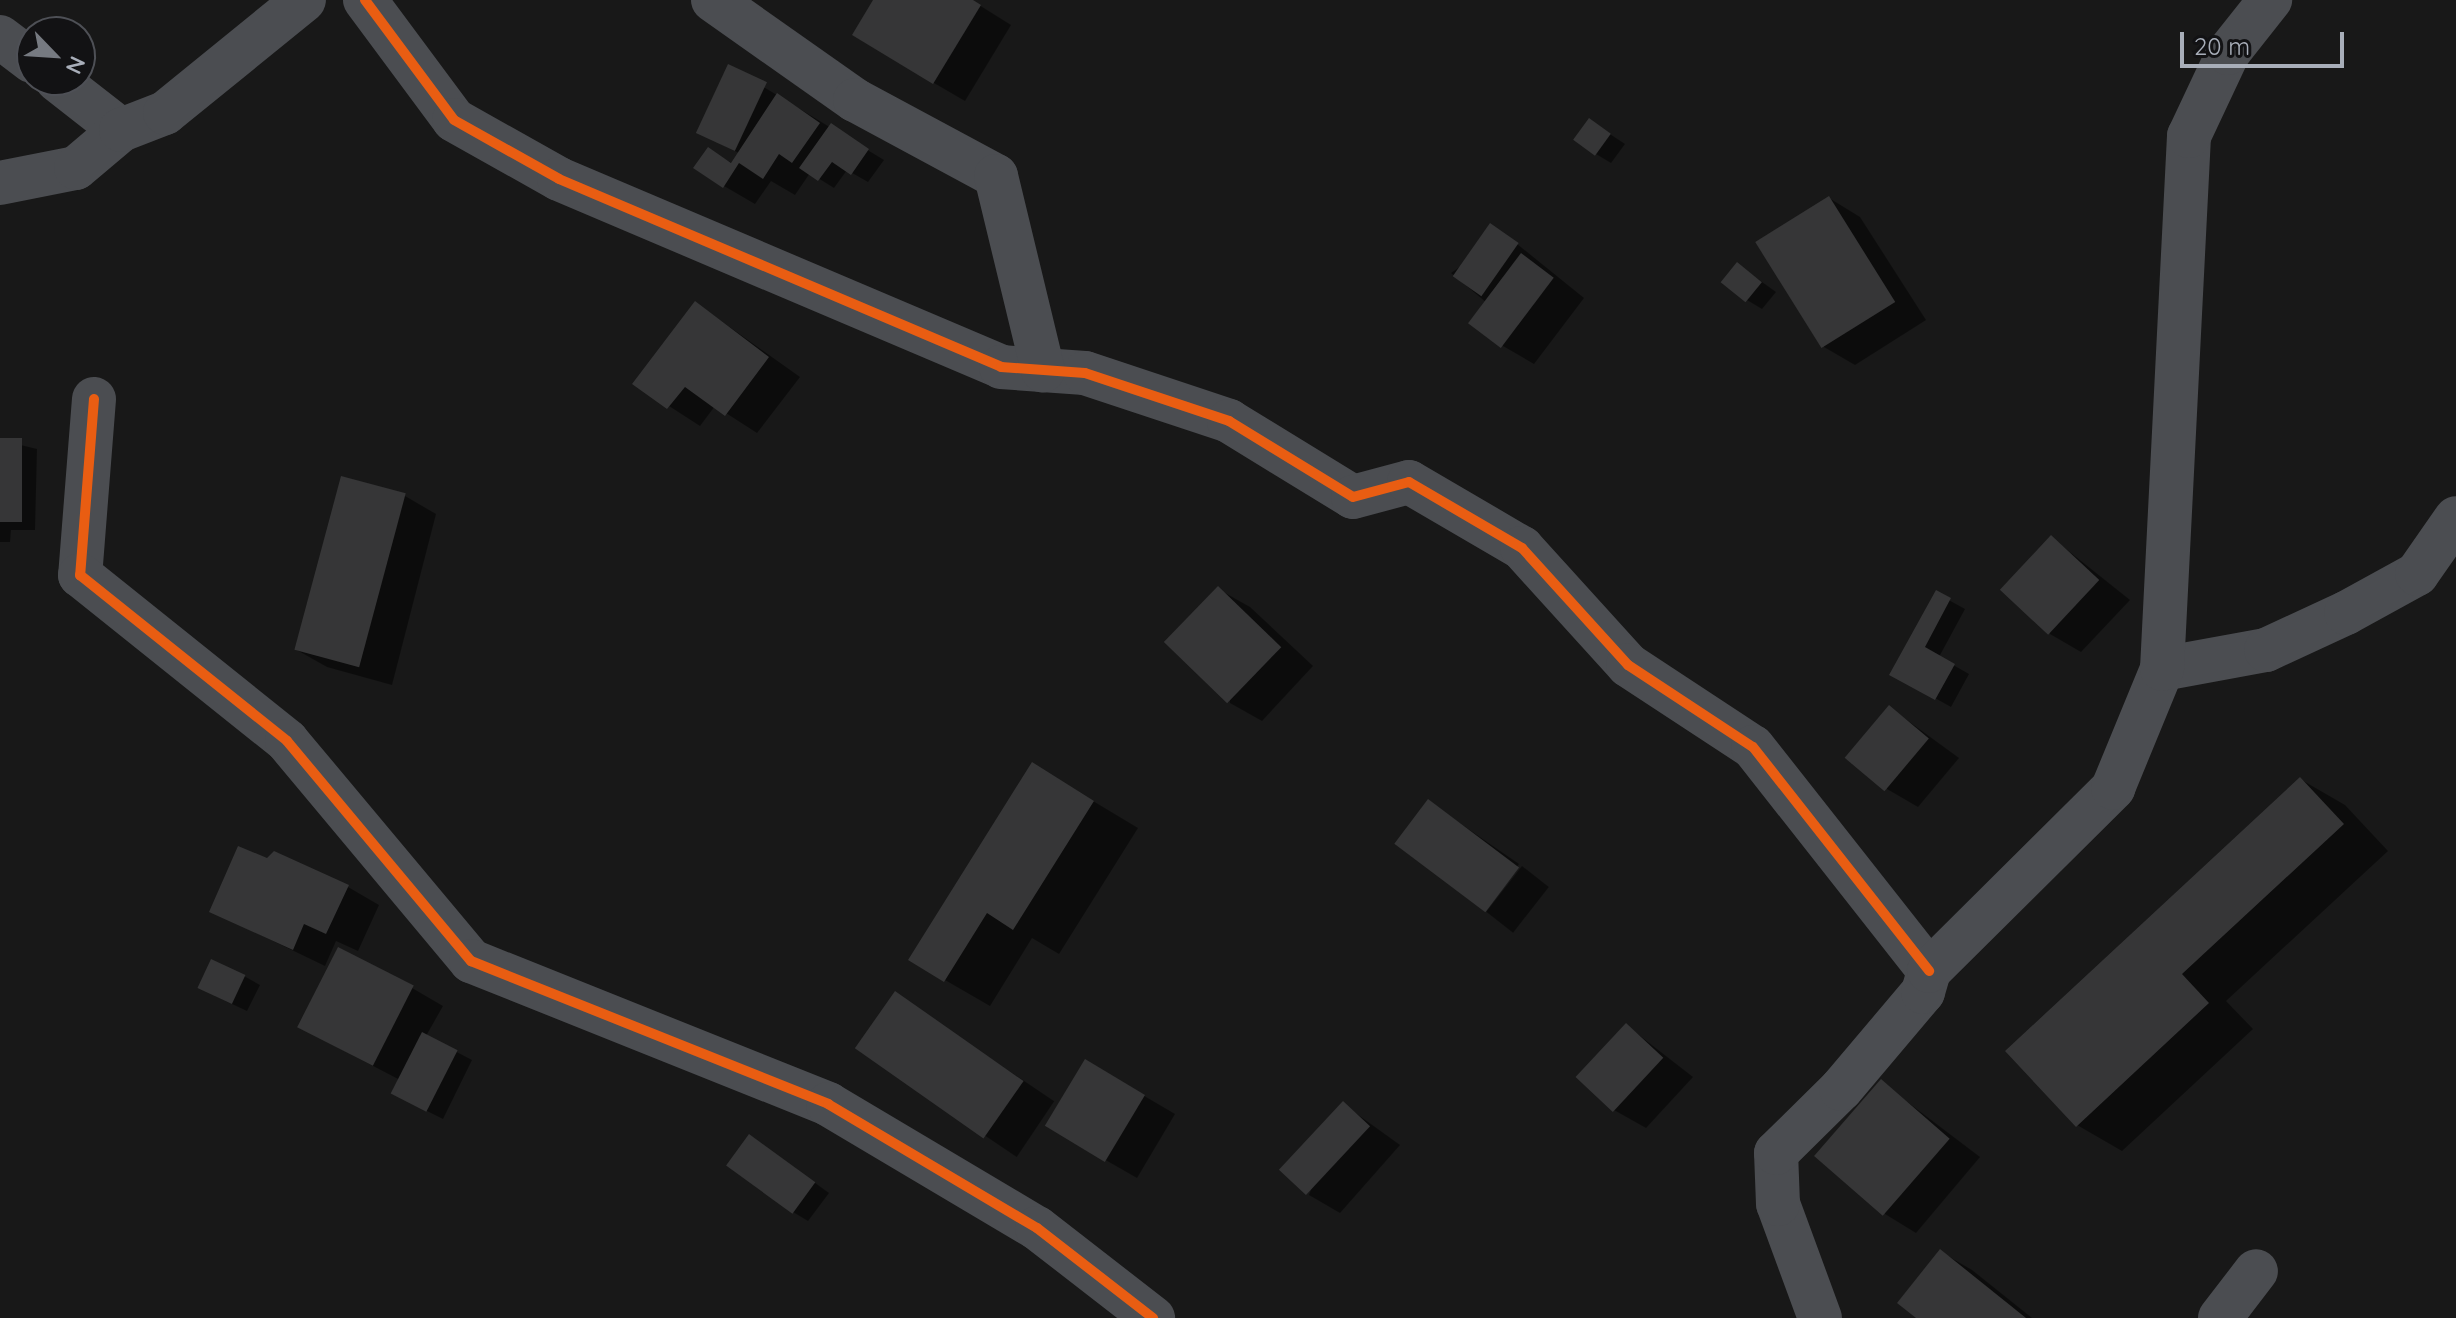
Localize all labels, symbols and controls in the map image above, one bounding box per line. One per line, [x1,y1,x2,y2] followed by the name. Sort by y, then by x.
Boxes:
[16,16,96,96] north arrow
[2184,16,2348,66] scale bar
[2194,31,2250,61] text: 20 m
[60,52,92,79] text: N

